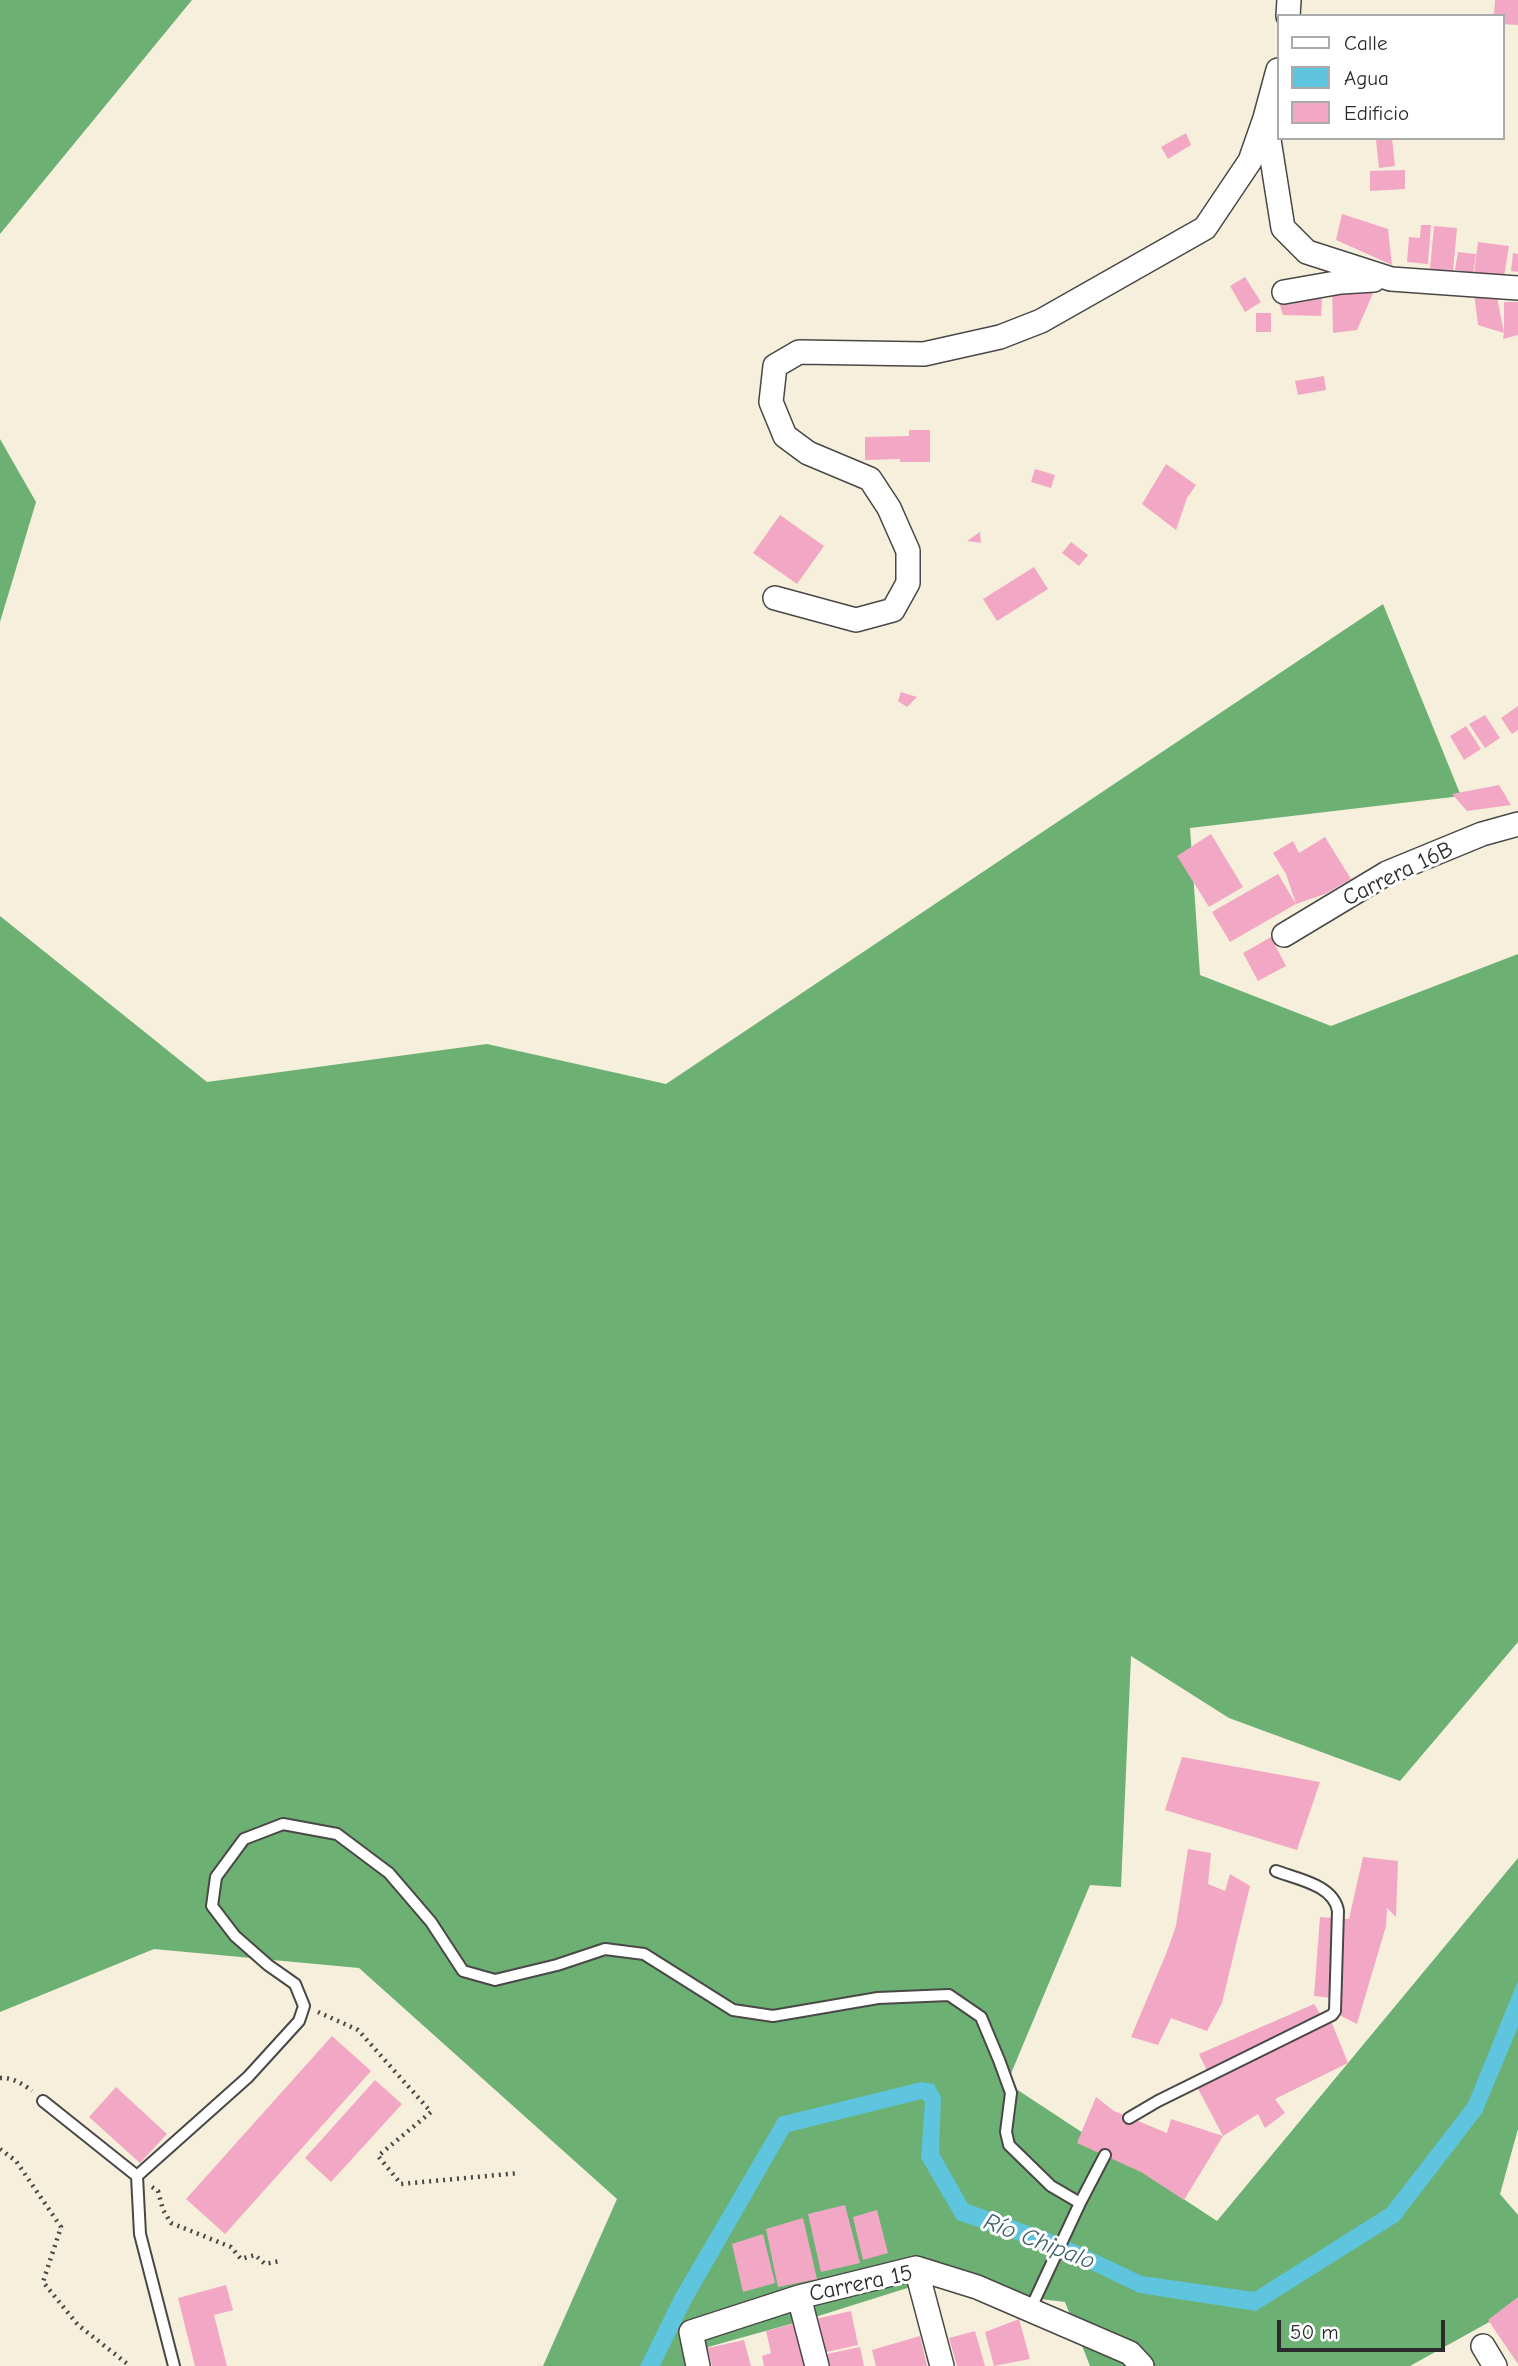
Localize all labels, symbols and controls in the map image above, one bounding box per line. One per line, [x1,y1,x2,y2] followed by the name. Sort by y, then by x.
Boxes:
[1276,14,1504,140] legend
[1344,31,1387,55] text: Calle
[1344,66,1389,90] text: Agua
[1344,101,1409,125] text: Edificio
[1338,835,1458,913] street label: Carrera 16B
[979,2208,1099,2276] water label: Río Chipalo
[807,2260,915,2308] street label: Carrera 15
[1280,2306,1448,2350] scale bar
[1290,2320,1339,2344] text: 50 m

